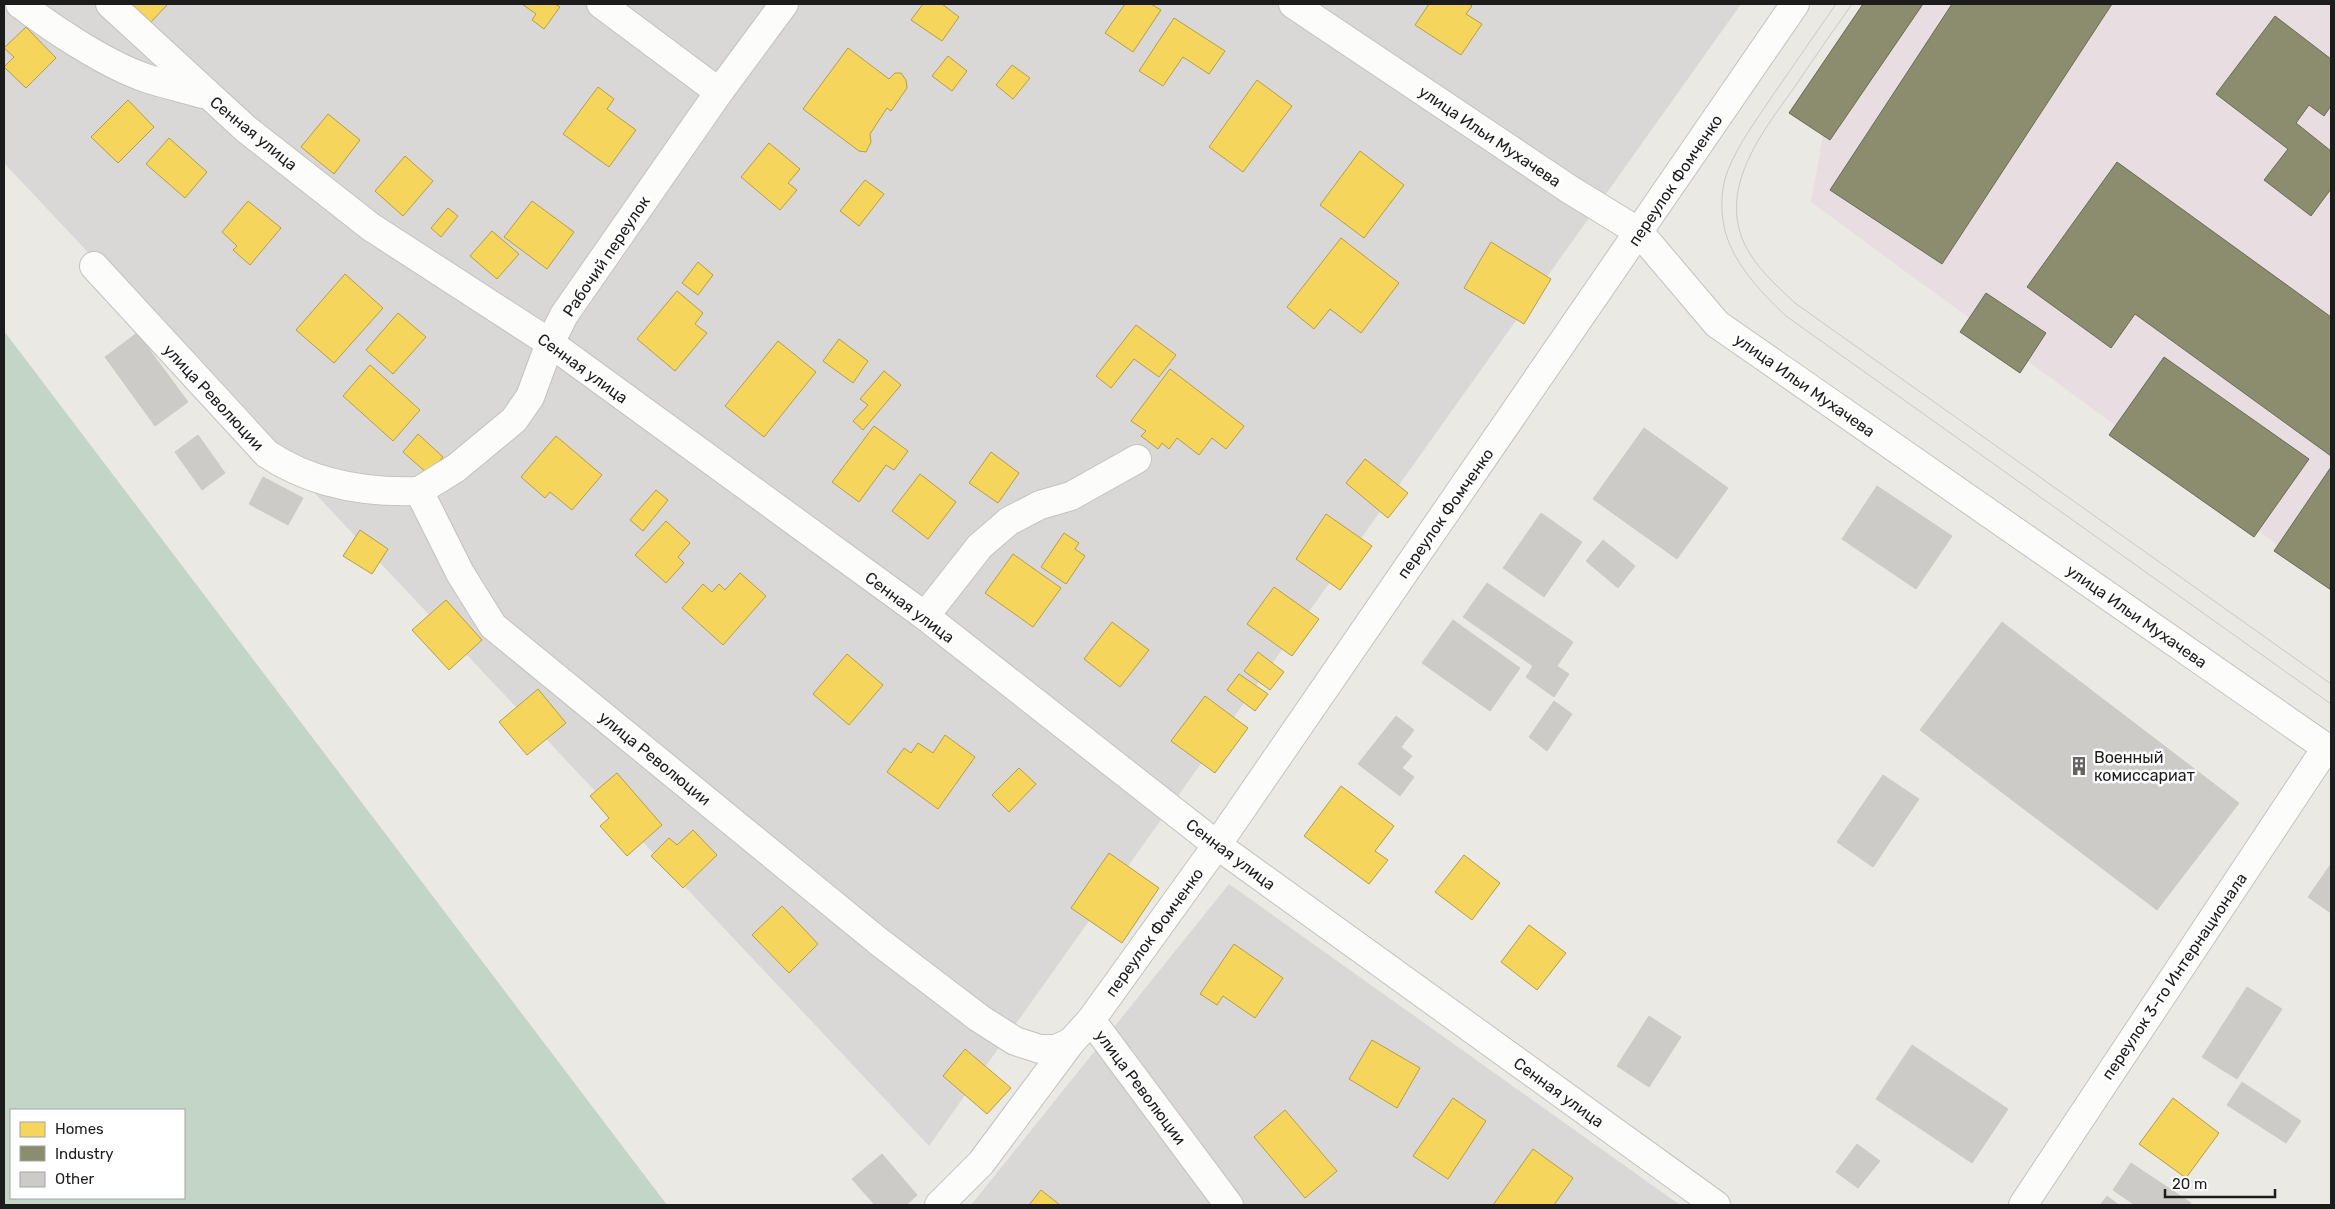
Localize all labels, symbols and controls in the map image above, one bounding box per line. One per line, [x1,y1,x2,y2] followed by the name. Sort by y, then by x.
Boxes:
[1415,82,1564,191] street label: улица Ильи Мухачева
[206,92,301,174] street label: Сенная улица
[1624,111,1726,250] street label: переулок Фомченко
[559,192,654,320] street label: Рабочий переулок
[534,329,631,407] street label: Сенная улица
[1731,330,1879,441] street label: улица Ильи Мухачева
[159,340,268,454] street label: улица Революции
[1393,445,1498,582] street label: переулок Фомченко
[2063,561,2211,672] street label: улица Ильи Мухачева
[861,568,958,647] street label: Сенная улица
[595,707,715,809] street label: улица Революции
[2094,748,2195,785] place label: Военный комиссариат
[2068,755,2090,777] building icon: Военный комиссариат
[1182,815,1279,894] street label: Сенная улица
[1101,864,1208,1000] street label: переулок Фомченко
[2098,869,2251,1083] street label: переулок 3-го Интернационала
[1091,1026,1190,1148] street label: улица Революции
[1510,1053,1607,1131] street label: Сенная улица
[10,1109,185,1199] legend
[55,1120,104,1138] text: Homes
[55,1145,114,1163] text: Industry
[2165,1166,2275,1198] scale bar
[55,1170,95,1188] text: Other
[2172,1175,2207,1193] text: 20 m

